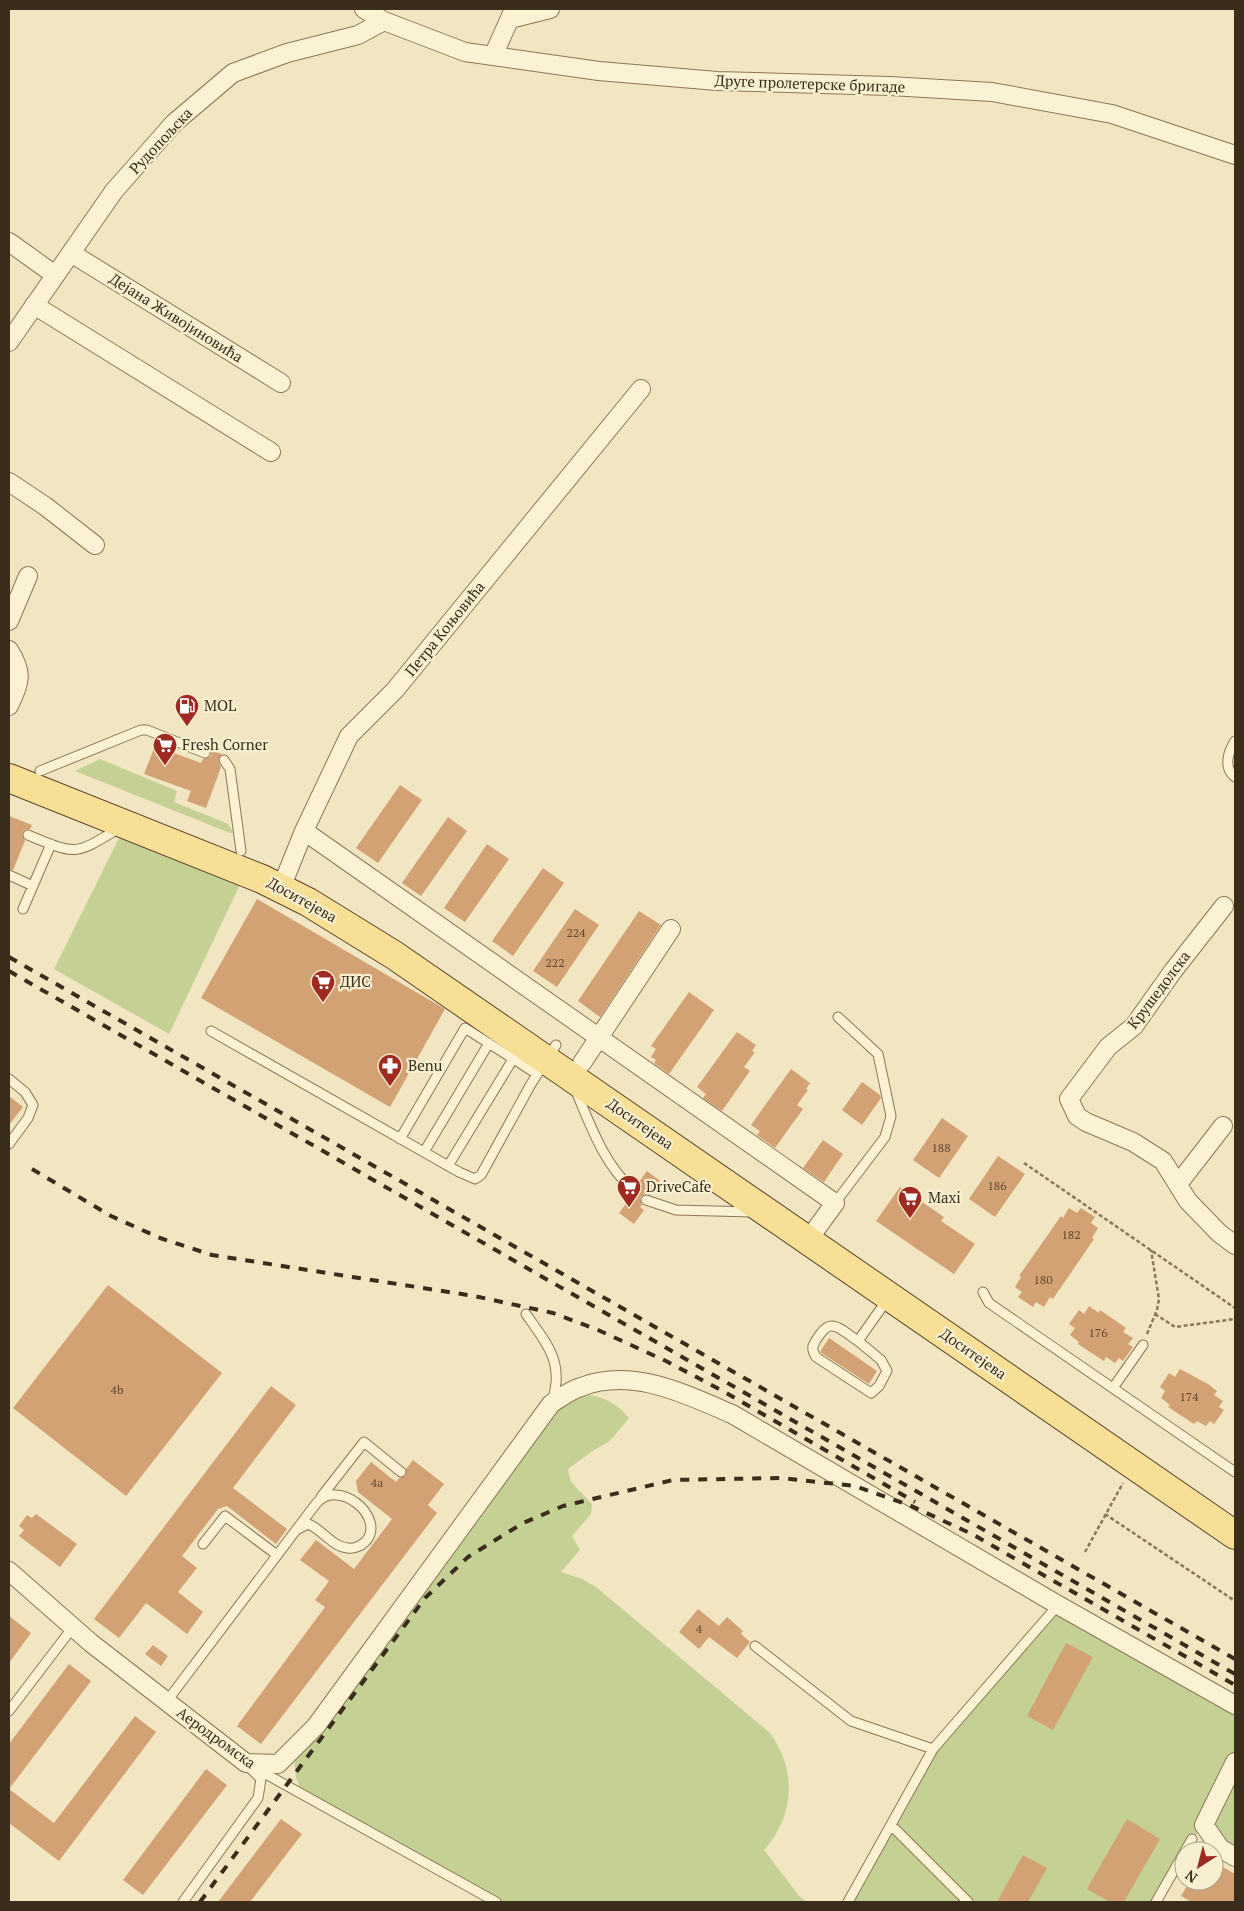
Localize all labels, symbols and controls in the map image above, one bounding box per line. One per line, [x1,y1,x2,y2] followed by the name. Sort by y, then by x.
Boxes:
[714,70,906,96] street label: Друге пролетерске бригаде
[124,103,196,178] street label: Рудопољска
[106,268,247,367] street label: Дејана Живојиновића
[400,576,489,680] street label: Петра Коњовића
[174,693,200,727] fuel station icon: MOL
[204,695,236,715] place label: MOL
[152,732,178,766] supermarket icon: Fresh Corner
[182,734,268,754] place label: Fresh Corner
[264,872,341,927] street label: Доситејева
[566,925,586,940] house number: 224
[1122,946,1194,1032] street label: Крушедолска
[545,955,565,970] house number: 222
[310,969,336,1003] supermarket icon: ДИС
[340,971,371,991] place label: ДИС
[377,1053,403,1087] pharmacy icon: Benu
[408,1055,443,1075] place label: Benu
[603,1093,678,1154] street label: Доситејева
[931,1140,951,1155] house number: 188
[616,1174,642,1208] supermarket icon: DriveCafe
[646,1176,711,1196] place label: DriveCafe
[987,1178,1007,1193] house number: 186
[897,1185,923,1219] supermarket icon: Maxi
[928,1187,961,1207] place label: Maxi
[1061,1227,1081,1242] house number: 182
[1033,1272,1053,1287] house number: 180
[936,1323,1011,1384] street label: Доситејева
[1088,1325,1108,1340] house number: 176
[111,1382,124,1397] house number: 4b
[1179,1389,1199,1404] house number: 174
[371,1475,383,1490] house number: 4a
[696,1621,703,1636] house number: 4
[173,1702,260,1773] street label: Аеродромска
[1174,1841,1224,1891] north arrow
[1181,1866,1201,1888] text: N

